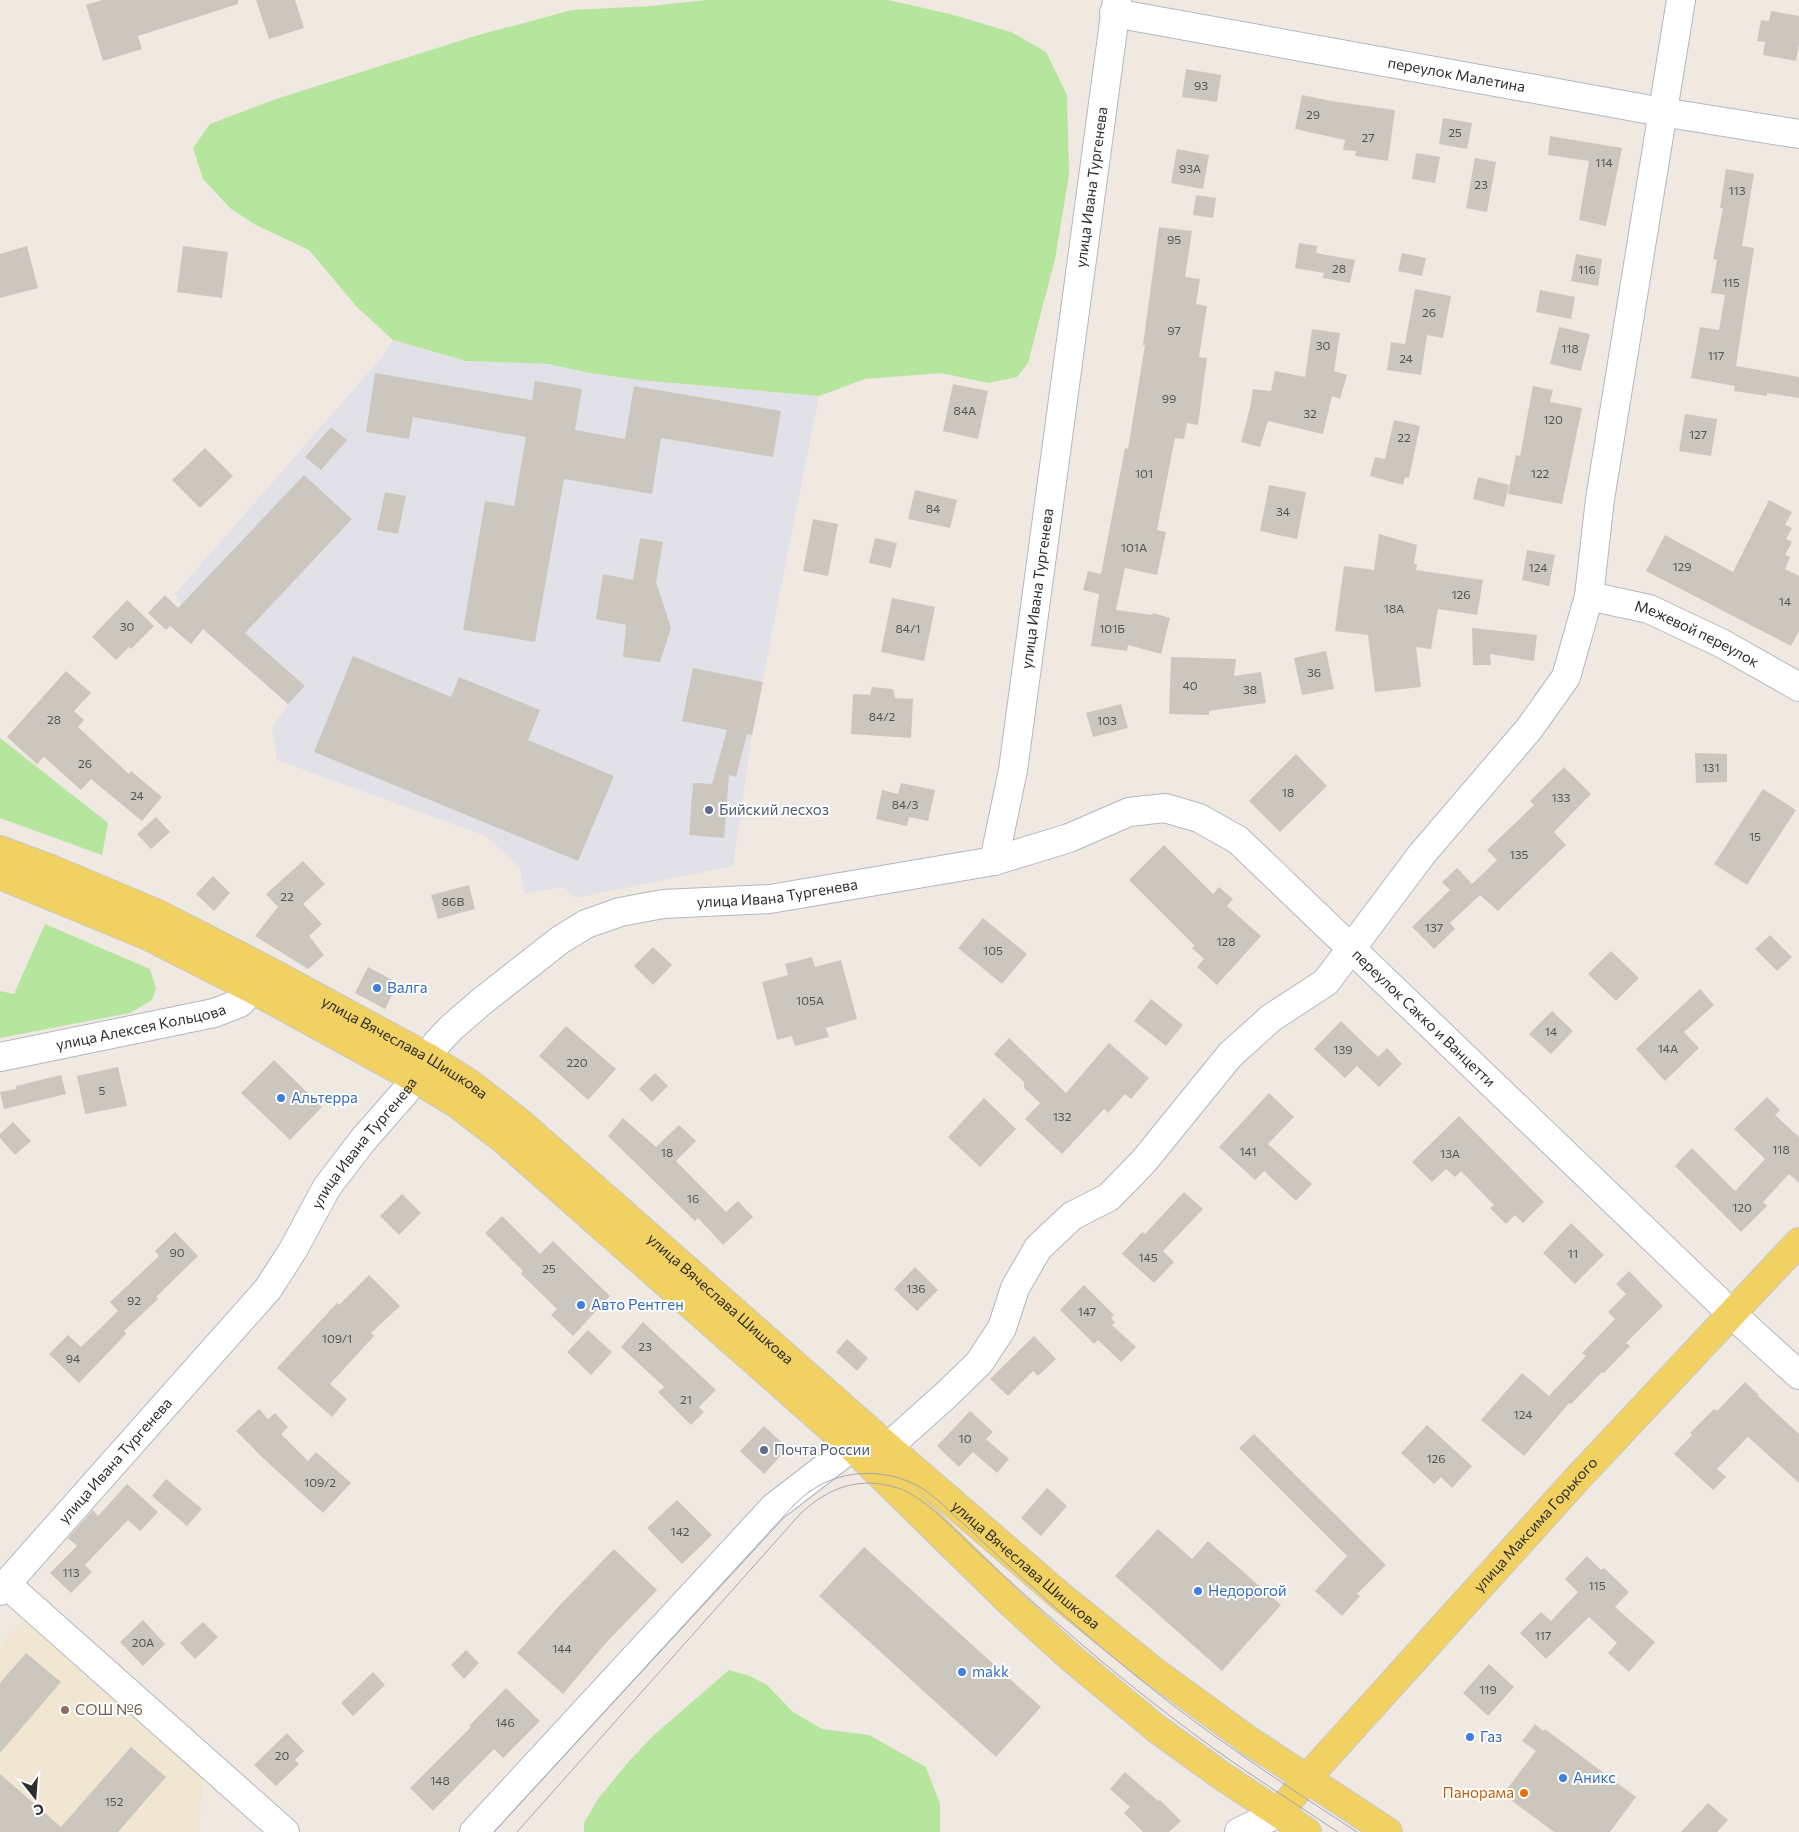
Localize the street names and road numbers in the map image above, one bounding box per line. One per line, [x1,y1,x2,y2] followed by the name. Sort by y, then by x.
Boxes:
[1386,53,1527,95] street label: переулок Малетина
[1071,106,1110,269] street label: улица Ивана Тургенева
[1017,507,1056,670] street label: улица Ивана Тургенева
[1633,596,1763,671] street label: Межевой переулок
[696,874,859,910] street label: улица Ивана Тургенева
[1349,945,1500,1090] street label: переулок Сакко и Ванцетти
[319,992,492,1102] street label: улица Вячеслава Шишкова
[54,999,228,1053] street label: улица Алексея Кольцова
[307,1074,420,1212] street label: улица Ивана Тургенева
[644,1229,798,1368] street label: улица Вячеслава Шишкова
[54,1394,175,1527] street label: улица Ивана Тургенева
[1469,1453,1601,1595] street label: улица Максима Горького
[948,1496,1104,1632] street label: улица Вячеслава Шишкова

